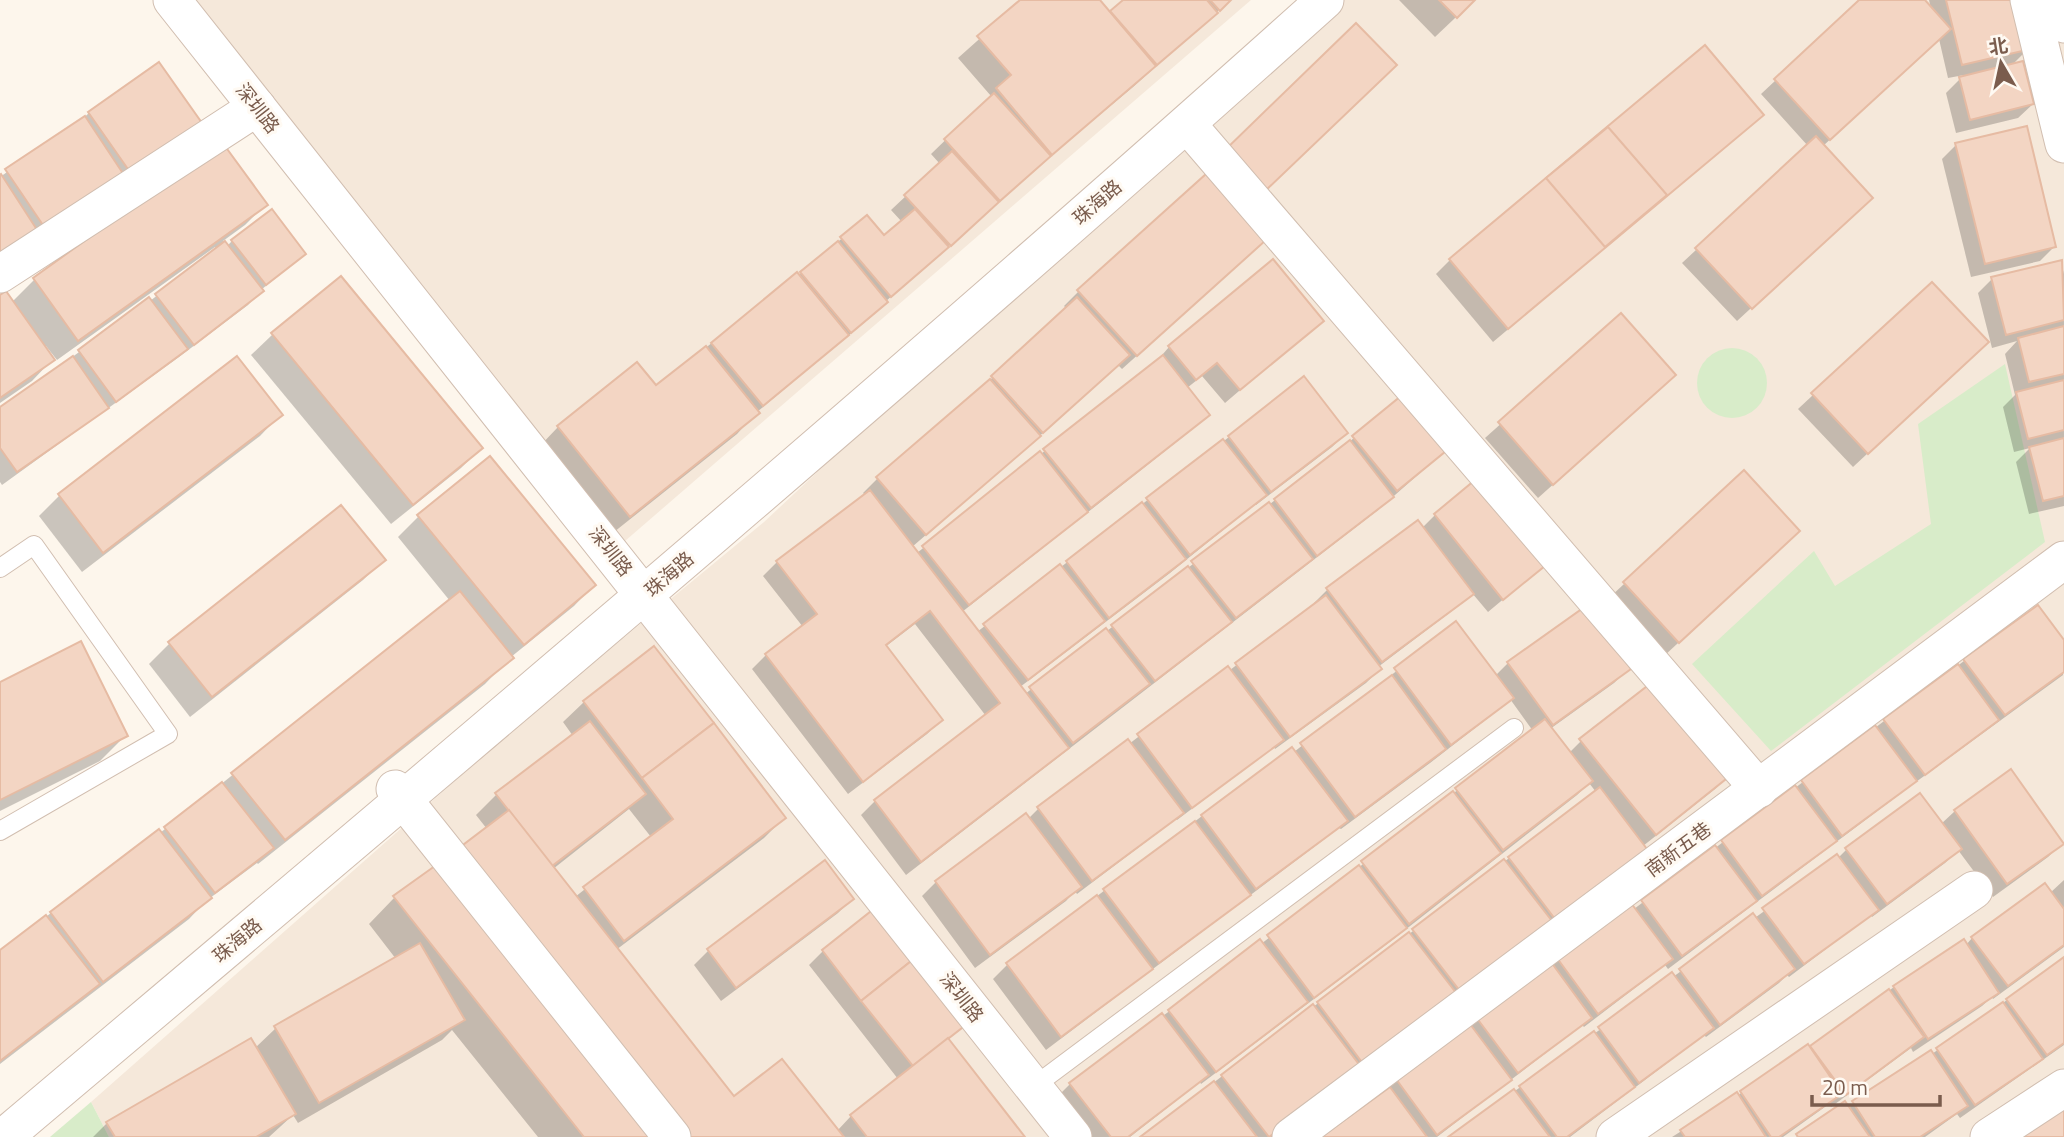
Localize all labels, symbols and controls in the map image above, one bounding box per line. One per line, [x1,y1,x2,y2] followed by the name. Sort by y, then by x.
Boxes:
[1966,28,2036,98] north arrow
[1987,30,2010,62] text: 北
[229,76,287,139] street label: 深圳路
[1066,172,1128,231] street label: 珠海路
[582,519,640,582] street label: 深圳路
[638,544,700,603] street label: 珠海路
[1639,814,1717,883] street label: 南新五巷
[206,910,268,969] street label: 珠海路
[933,965,991,1028] street label: 深圳路
[1812,1064,1940,1108] scale bar
[1822,1071,1868,1103] text: 20 m

